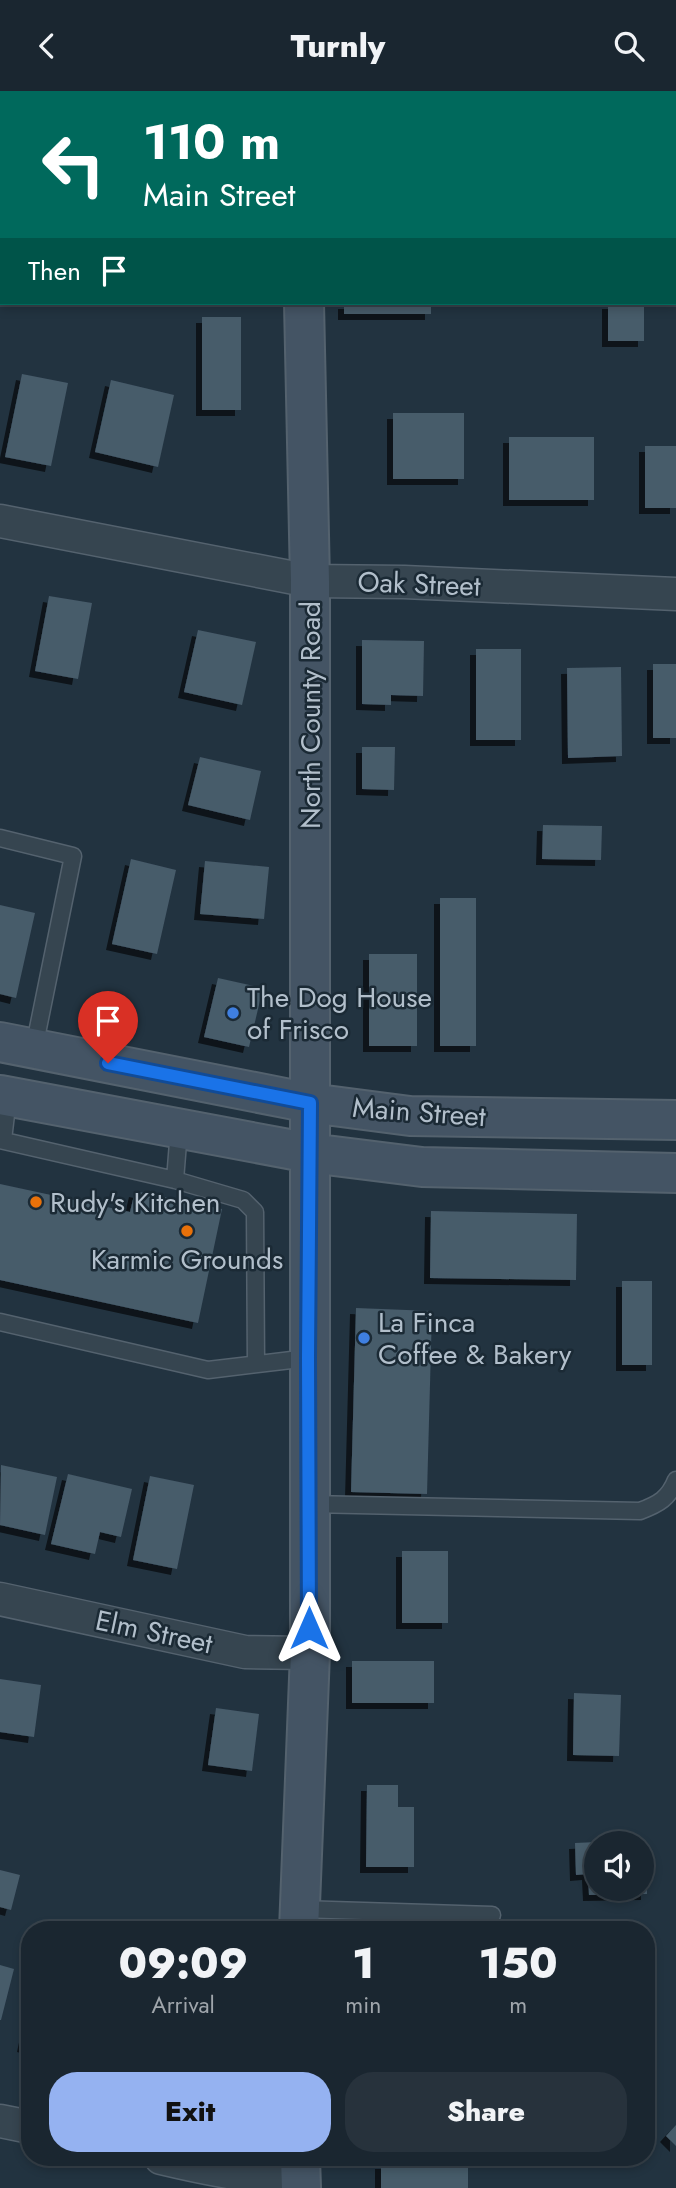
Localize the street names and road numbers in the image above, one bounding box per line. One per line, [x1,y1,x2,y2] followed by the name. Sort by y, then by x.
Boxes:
[357,561,482,607] street label: Oak Street
[290,601,331,829] street label: North County Road
[351,1087,487,1137] street label: Main Street
[92,1600,217,1664] street label: Elm Street

